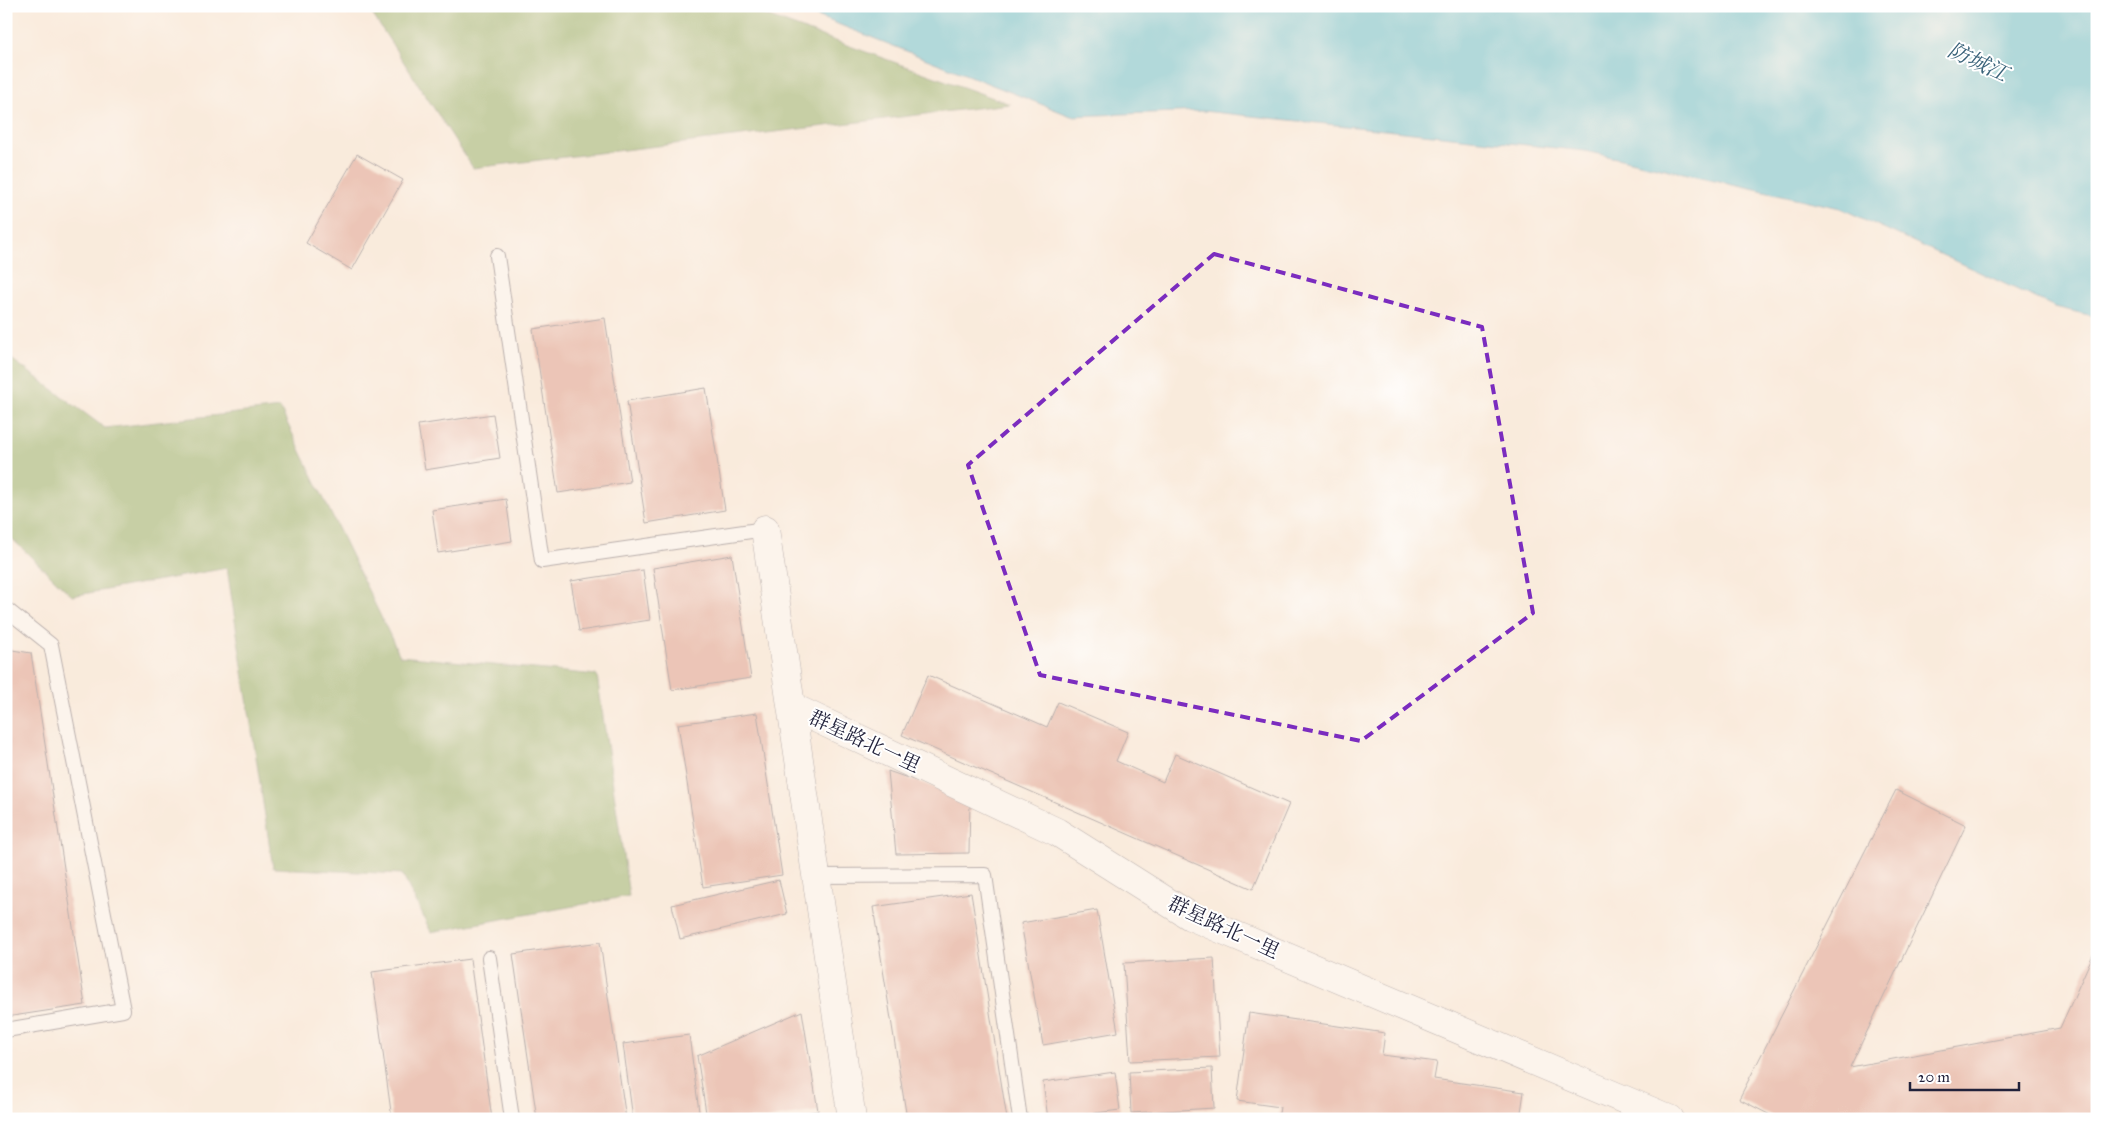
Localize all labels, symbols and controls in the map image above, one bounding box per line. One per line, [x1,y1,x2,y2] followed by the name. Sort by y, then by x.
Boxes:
[1944,37,2015,88] water label: 防城江
[806,705,924,777] street label: 群星路北一里
[1165,891,1283,963] street label: 群星路北一里
[1910,1060,2019,1092] scale bar
[1918,1068,1950,1086] text: 20 m

